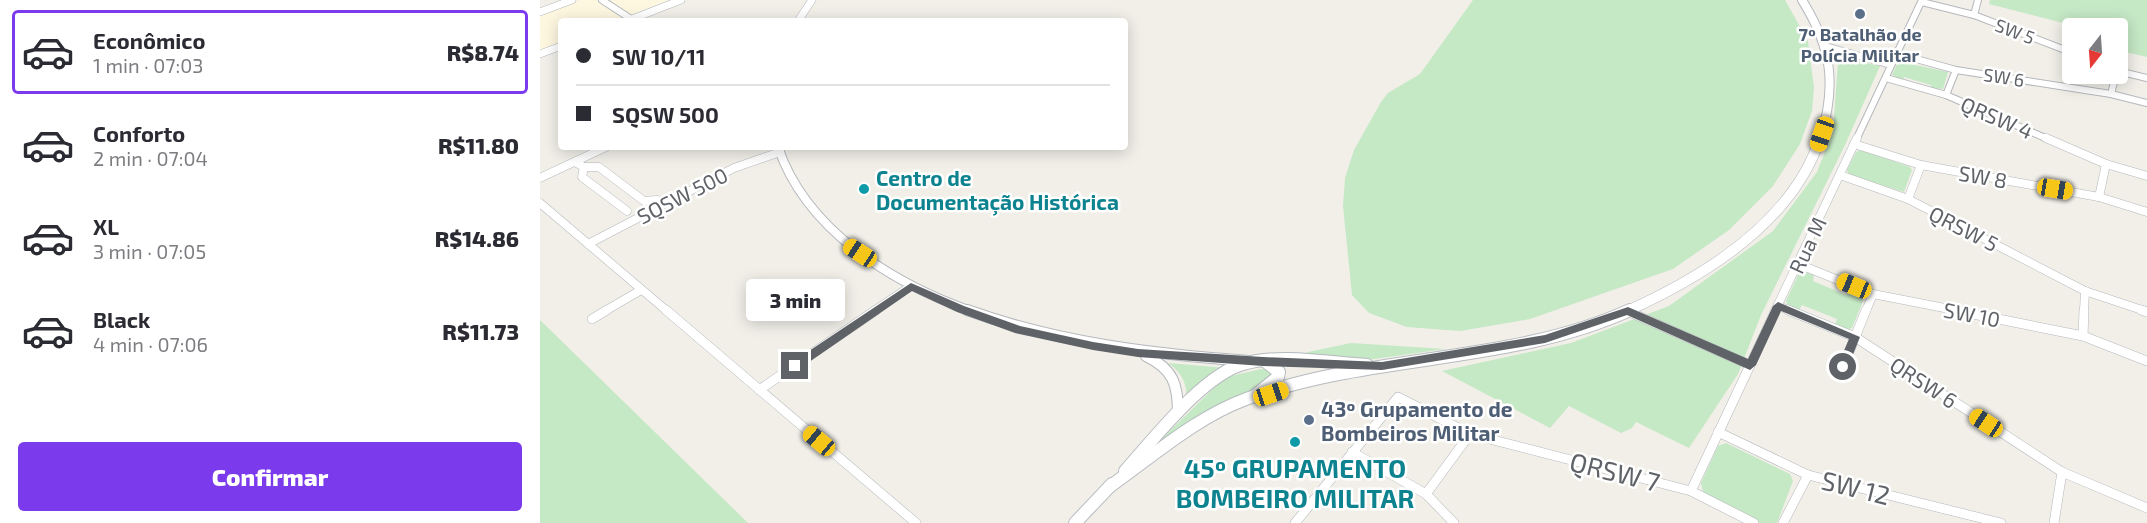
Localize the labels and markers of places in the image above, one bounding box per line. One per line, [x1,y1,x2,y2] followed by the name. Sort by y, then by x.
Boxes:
[1853,7,1867,21] marker: 7º Batalhão de Polícia Militar
[1798,23,1922,66] place label: 7º Batalhão de Polícia Militar
[876,165,1119,216] place label: Centro de Documentação Histórica
[857,182,871,196] marker: Centro de Documentação Histórica
[1321,396,1513,445] place label: 43º Grupamento de Bombeiros Militar
[1302,413,1316,427] marker: 43º Grupamento de Bombeiros Militar
[1288,435,1302,449] marker: 45º GRUPAMENTO BOMBEIRO MILITAR
[1176,452,1415,513] place label: 45º GRUPAMENTO BOMBEIRO MILITAR

